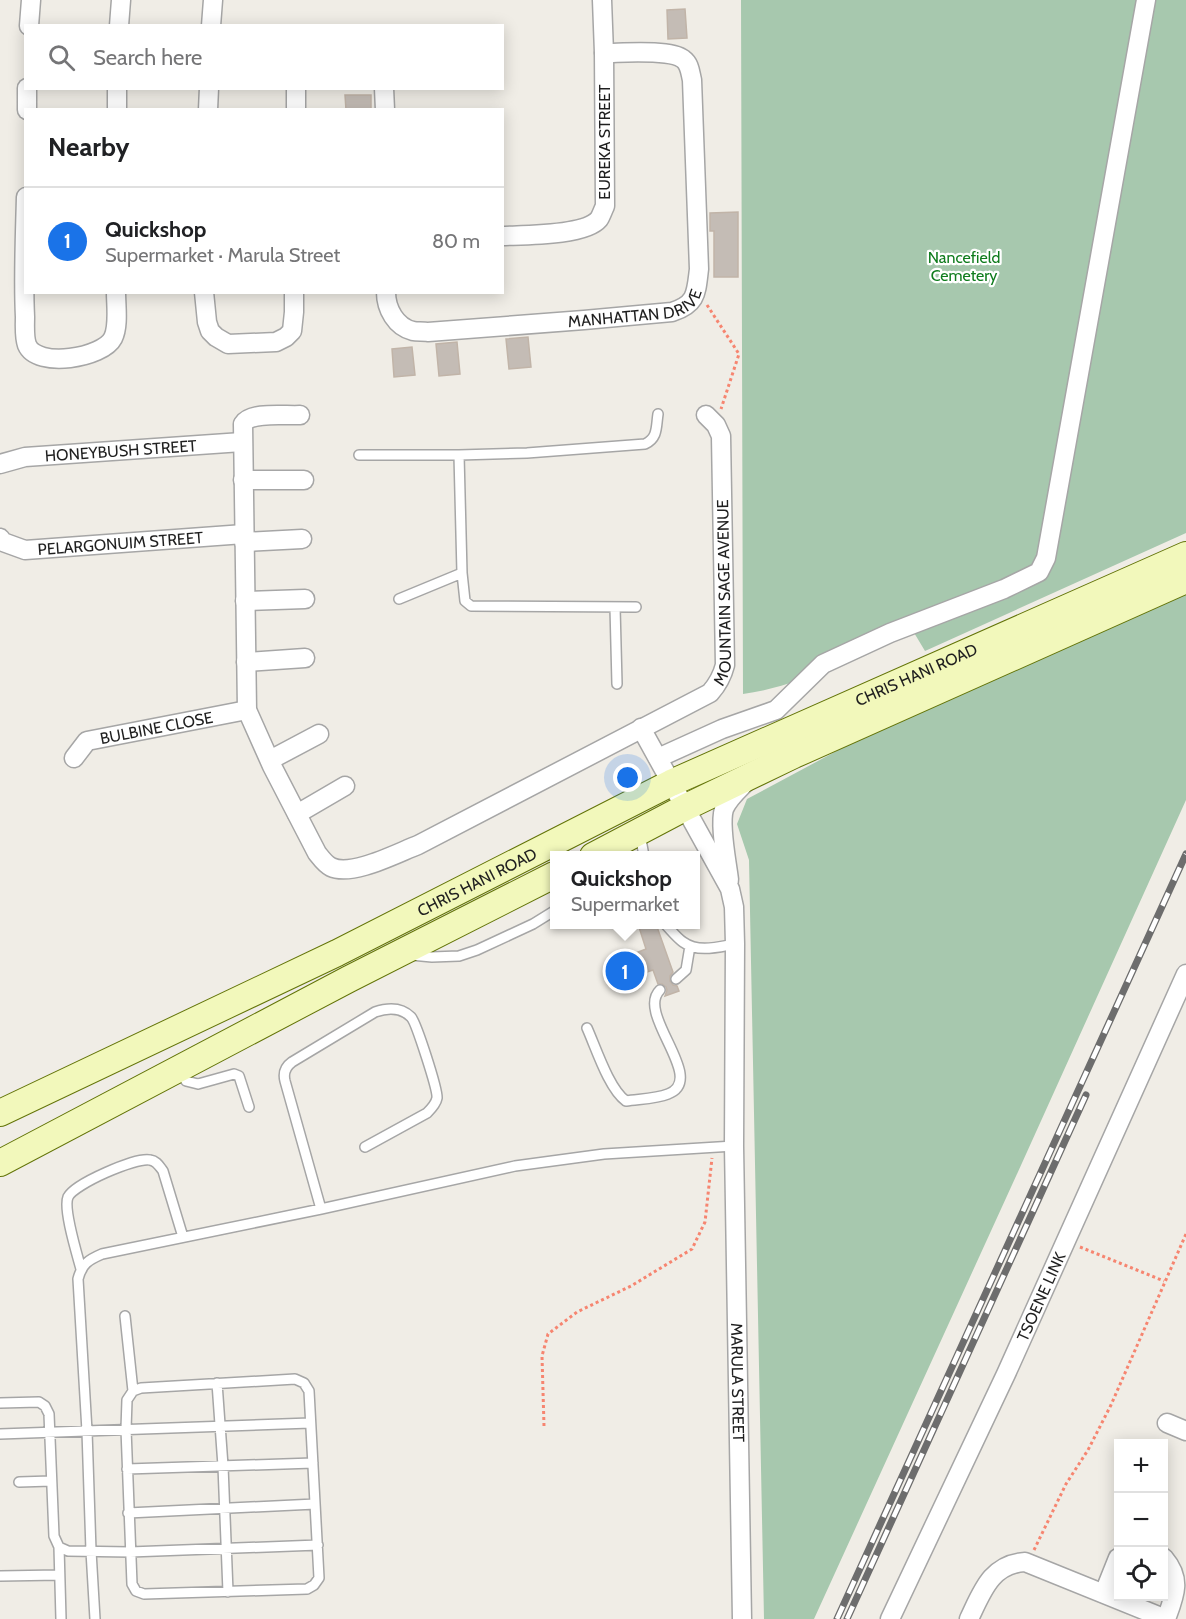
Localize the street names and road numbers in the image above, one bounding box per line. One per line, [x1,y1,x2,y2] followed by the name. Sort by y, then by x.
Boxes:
[595,84,614,200] street label: EUREKA STREET
[567,286,705,331] street label: MANHATTAN DRIVE
[44,436,198,465] street label: HONEYBUSH STREET
[709,499,735,689] street label: MOUNTAIN SAGE AVENUE
[37,527,204,559] street label: PELARGONUIM STREET
[852,639,980,710] street label: CHRIS HANI ROAD
[98,707,215,748] street label: BULBINE CLOSE
[414,844,540,920] street label: CHRIS HANI ROAD
[1013,1249,1069,1344] street label: TSOENE LINK
[727,1323,749,1443] street label: MARULA STREET

